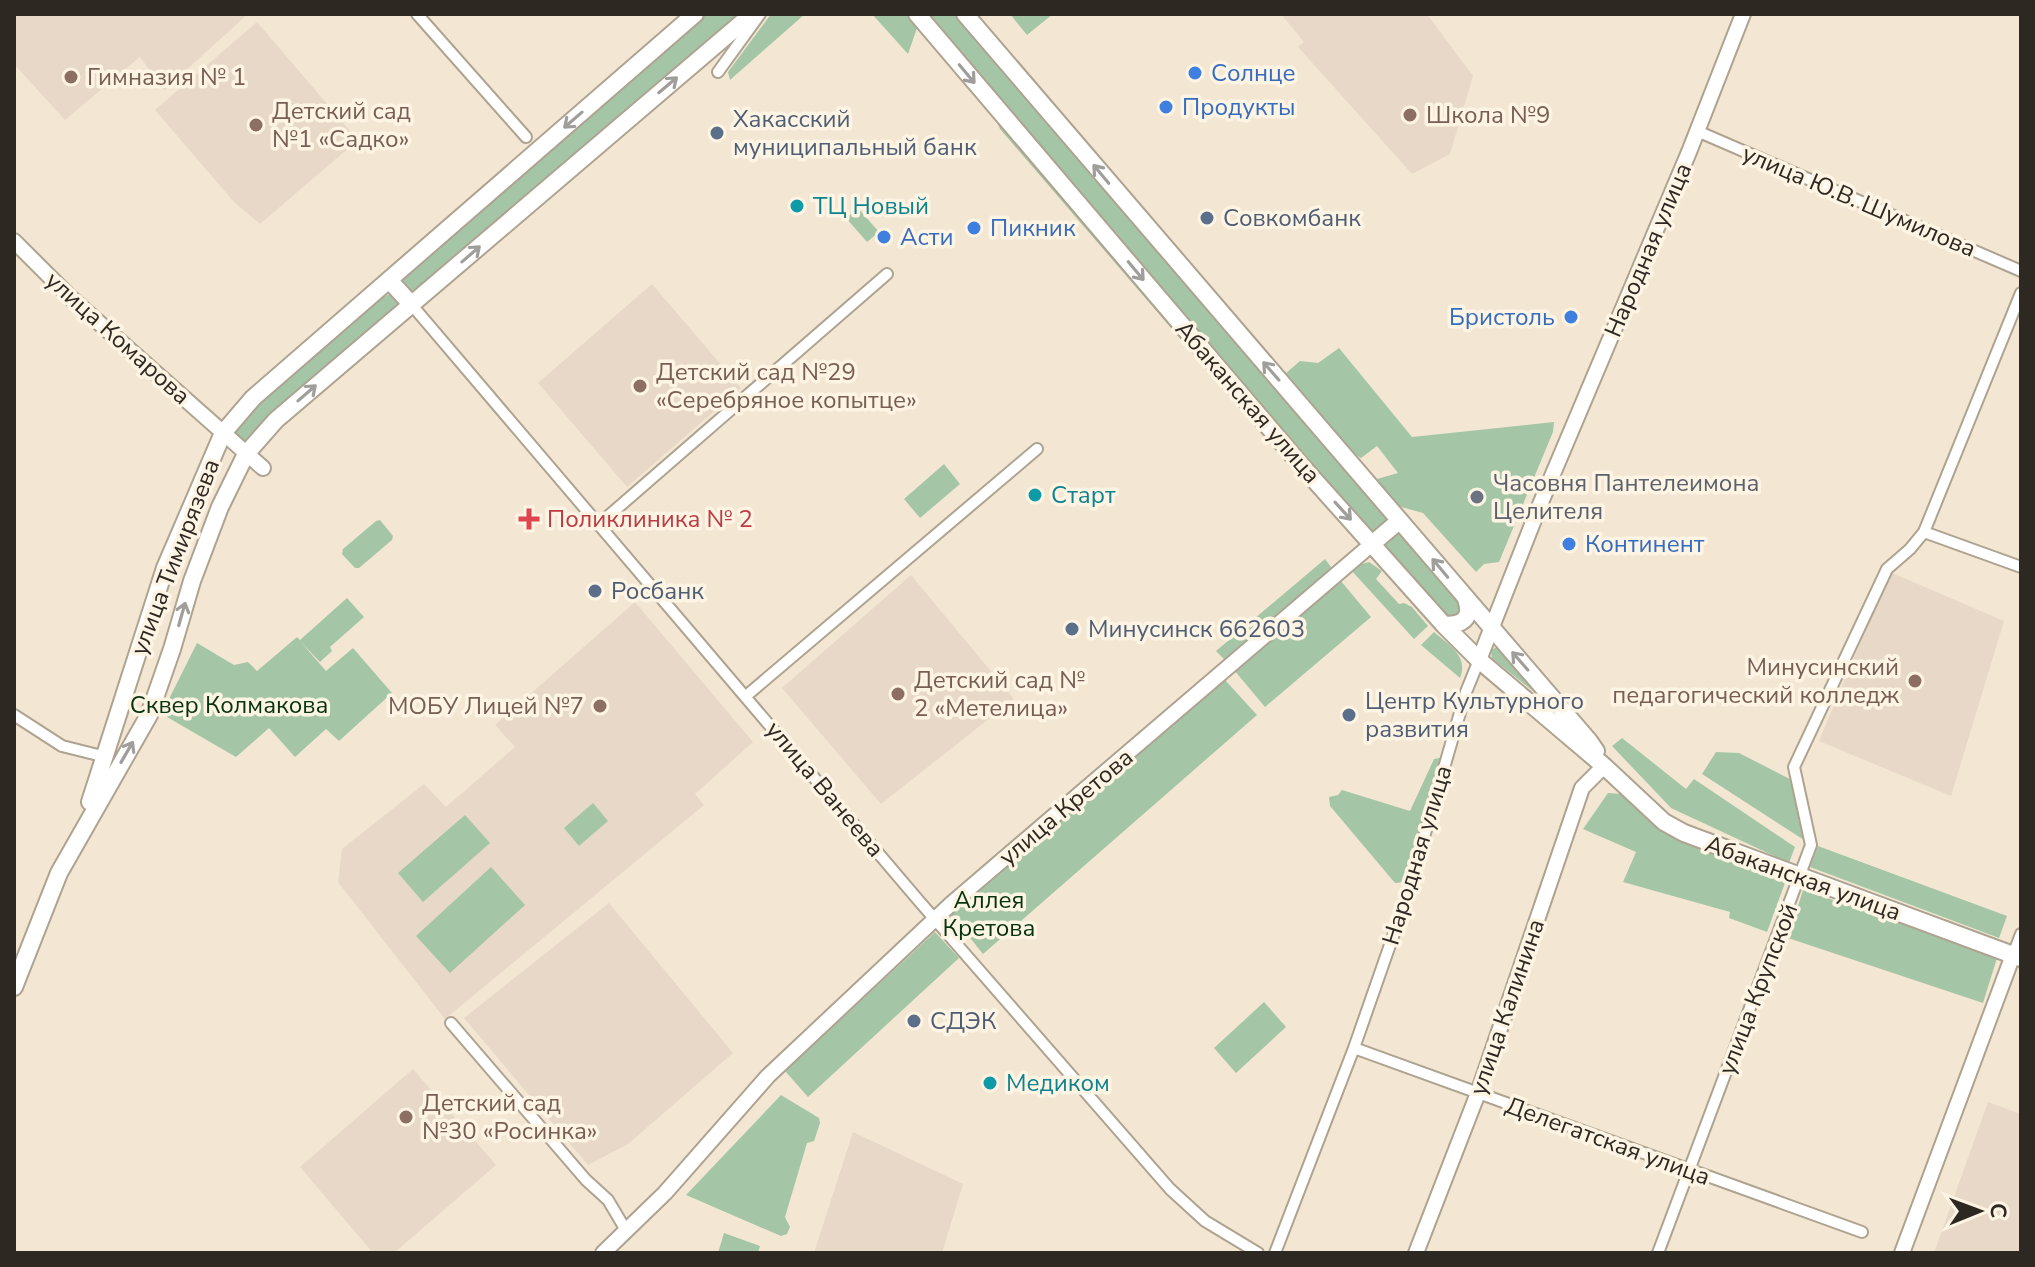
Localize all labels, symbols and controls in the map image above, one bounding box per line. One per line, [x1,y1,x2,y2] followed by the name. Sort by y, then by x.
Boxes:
[1211,57,1295,89] place label: Солнце
[87,61,246,93] place label: Гимназия № 1
[958,63,976,84] one-way arrow
[1186,64,1204,82] marker: Солнце
[62,68,80,86] marker: Гимназия № 1
[657,76,678,94] one-way arrow
[1182,91,1296,123] place label: Продукты
[272,95,411,155] place label: Детский сад №1 «Cадко»
[1157,98,1175,116] marker: Продукты
[1426,99,1550,131] place label: Школа №9
[733,103,977,163] place label: Хакасский муниципальный банк
[1401,106,1419,124] marker: Школа №9
[563,111,584,129] one-way arrow
[247,116,265,134] marker: Детский сад №1 «Cадко»
[708,124,726,142] marker: Хакасский муниципальный банк
[1737,137,1981,265] street label: улица Ю.В. Шумилова
[1597,158,1699,342] street label: Народная улица
[1092,164,1110,184] one-way arrow
[813,190,929,222] place label: ТЦ Новый
[788,197,806,215] marker: ТЦ Новый
[1223,202,1361,234] place label: Совкомбанк
[1198,209,1216,227] marker: Совкомбанк
[990,212,1076,244] place label: Пикник
[965,219,983,237] marker: Пикник
[900,221,954,253] place label: Асти
[875,228,893,246] marker: Асти
[460,245,480,263] one-way arrow
[1127,261,1145,281] one-way arrow
[39,264,197,412] street label: улица Комарова
[1449,301,1555,333] place label: Бристоль
[1562,308,1580,326] marker: Бристоль
[1168,314,1328,490] street label: Абаканская улица
[656,356,917,416] place label: Детский сад №29 «Серебряное копытце»
[1262,361,1280,381] one-way arrow
[631,377,649,395] marker: Детский сад №29 «Серебряное копытце»
[297,384,317,402] one-way arrow
[123,454,227,660] street label: улица Тимирязева
[1493,467,1759,527] place label: Часовня Пантелеимона Целителя
[1051,479,1116,511] place label: Старт
[1026,486,1044,504] marker: Старт
[1468,488,1486,506] marker: Часовня Пантелеимона Целителя
[1333,501,1352,521] one-way arrow
[547,503,753,535] place label: Поликлиника № 2
[518,508,540,530] marker: Поликлиника № 2
[1585,528,1705,560] place label: Континент
[1560,535,1578,553] marker: Континент
[1431,559,1449,579] one-way arrow
[611,575,704,607] place label: Росбанк
[586,582,604,600] marker: Росбанк
[175,602,190,628] one-way arrow
[1088,613,1305,645] place label: Минусинск 662603
[1063,620,1081,638] marker: Минусинск 662603
[1512,651,1530,672] one-way arrow
[1612,651,1899,711] place label: Минусинский педагогический колледж
[914,664,1085,724] place label: Детский сад № 2 «Метелица»
[1906,672,1924,690] marker: Минусинский педагогический колледж
[889,685,907,703] marker: Детский сад № 2 «Метелица»
[1365,685,1584,745] place label: Центр Культурного развития
[130,689,328,721] park label: Сквер Колмакова
[388,690,584,722] place label: МОБУ Лицей №7
[591,697,609,715] marker: МОБУ Лицей №7
[1340,706,1358,724] marker: Центр Культурного развития
[759,714,891,864] street label: улица Ванеева
[119,741,135,764] one-way arrow
[992,741,1140,873] street label: улица Кретова
[1374,761,1460,949] street label: Народная улица
[1701,828,1905,928] street label: Абаканская улица
[943,884,1035,944] park label: Аллея Кретова
[1711,899,1805,1079] street label: улица Крупской
[1462,915,1552,1099] street label: улица Калинина
[930,1005,997,1037] place label: СДЭК
[905,1012,923,1030] marker: СДЭК
[1006,1067,1110,1099] place label: Медиком
[981,1074,999,1092] marker: Медиком
[422,1087,597,1147] place label: Детский сад №30 «Росинка»
[1501,1089,1715,1193] street label: Делегатская улица
[397,1108,415,1126] marker: Детский сад №30 «Росинка»
[1939,1171,2019,1251] north arrow
[1983,1203,2013,1218] text: С

